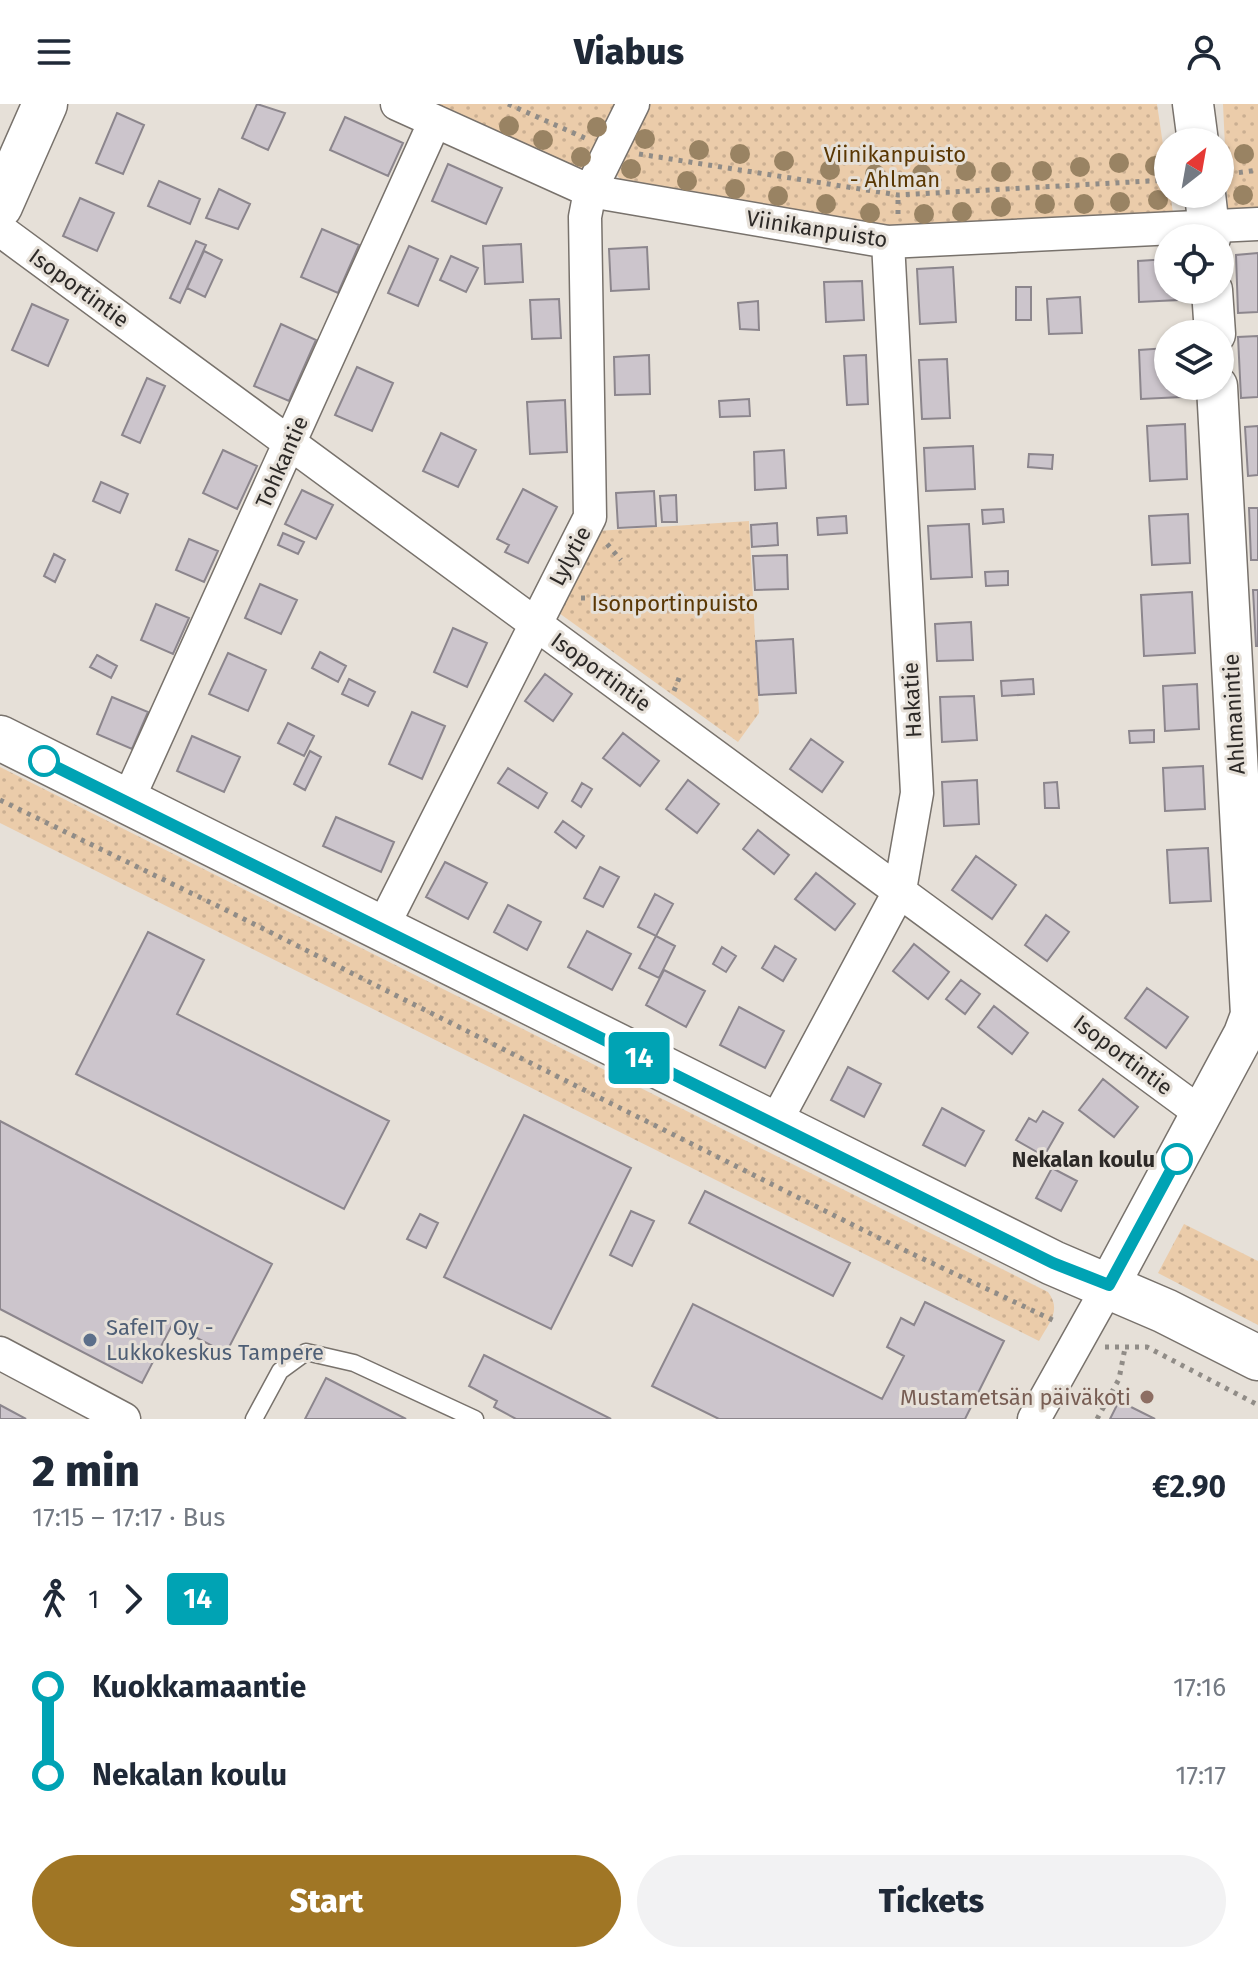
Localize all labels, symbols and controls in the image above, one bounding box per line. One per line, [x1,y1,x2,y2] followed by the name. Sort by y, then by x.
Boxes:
[32,30,76,74] icon: menu
[574,30,684,74] text: Viabus
[1182,30,1226,74] icon: person
[1154,128,1234,208] north arrow
[1154,128,1234,400] map controls
[824,141,966,193] park label: Viinikanpuisto - Ahlman
[745,205,889,253] street label: Viinikanpuisto
[1154,224,1234,304] button: locate
[24,243,134,333] street label: Isoportintie
[1154,320,1234,400] button: layers
[250,412,314,512] street label: Tohkantie
[543,522,597,590] street label: Lylytie
[592,590,758,617] park label: Isonportinpuisto
[546,627,656,717] street label: Isoportintie
[1217,653,1251,775] street label: Ahlmanintie
[897,661,927,739] street label: Hakatie
[29,746,59,776] unlabelled marker
[1068,1009,1178,1101] street label: Isoportintie
[603,1032,675,1084] line badge: 14
[625,1041,653,1074] text: 14
[1162,1144,1192,1174] marker: Nekalan koulu
[1012,1146,1155,1173] place label: Nekalan koulu
[106,1314,324,1366] place label: SafeIT Oy - Lukkokeskus Tampere
[81,1331,99,1349] marker: SafeIT Oy - Lukkokeskus Tampere
[900,1384,1131,1411] place label: Mustametsän päiväkoti
[1138,1388,1156,1406] marker: Mustametsän päiväkoti
[32,1445,140,1498] text: 2 min
[1152,1469,1226,1505] text: €2.90
[32,1502,226,1533] text: 17:15 – 17:17 · Bus
[32,1577,76,1621] icon: walk
[111,1577,155,1621] icon: forward
[183,1582,212,1615] text: 14
[88,1584,99,1615] text: 1
[92,1669,306,1705] text: Kuokkamaantie
[1173,1672,1226,1703] text: 17:16
[92,1757,287,1793] text: Nekalan koulu
[1175,1760,1226,1791] text: 17:17
[32,1855,621,1947] button: Start
[637,1855,1226,1947] button: Tickets

